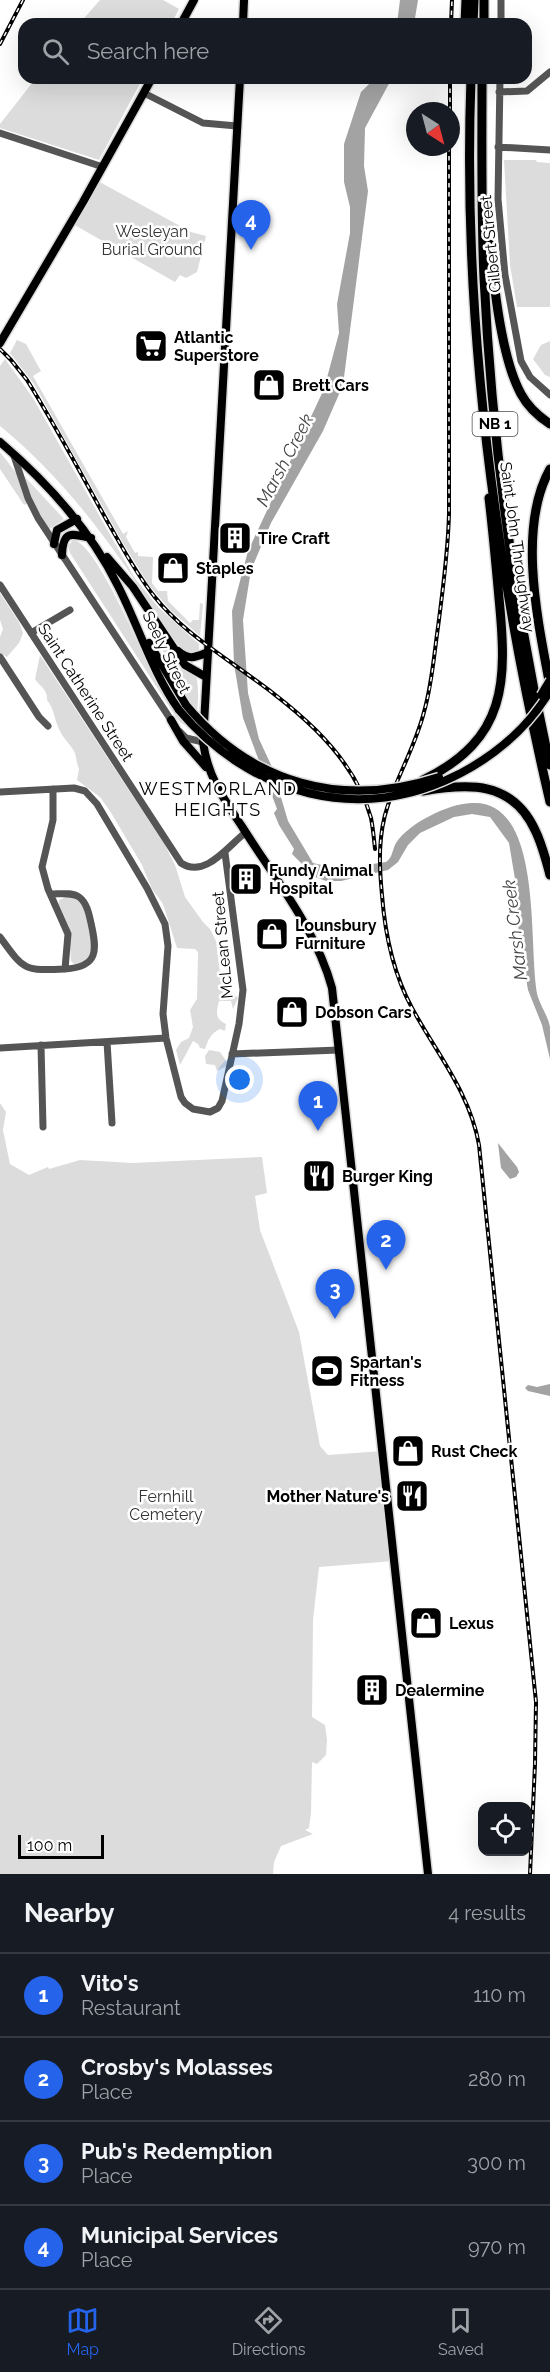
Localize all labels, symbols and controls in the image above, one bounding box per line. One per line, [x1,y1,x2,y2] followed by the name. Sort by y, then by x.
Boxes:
[18,18,532,84] search box
[39,35,72,68] icon: search
[87,38,209,64] text: Search here
[406,102,460,156] north arrow
[476,194,505,294] street label: Gilbert Street
[232,200,270,250] pin: 4
[101,222,203,259] park label: Wesleyan Burial Ground
[133,328,169,364] supermarket icon: Atlantic Superstore
[174,328,259,365] place label: Atlantic Superstore
[251,367,287,403] shop icon: Brett Cars
[292,376,369,395] place label: Brett Cars
[251,410,318,510] water label: Marsh Creek
[472,412,518,436] road number: NB 1
[496,461,539,634] street label: Saint John Throughway
[217,520,253,556] building icon: Tire Craft
[258,529,330,548] place label: Tire Craft
[155,550,191,586] shop icon: Staples
[196,559,254,578] place label: Staples
[138,608,195,697] street label: Seely Street
[34,620,138,765] street label: Saint Catherine Street
[139,778,297,820] district label: WESTMORLAND HEIGHTS
[228,861,264,897] building icon: Fundy Animal Hospital
[269,861,374,898] place label: Fundy Animal Hospital
[498,878,531,982] water label: Marsh Creek
[208,890,237,999] street label: McLean Street
[254,916,290,952] shop icon: Lounsbury Furniture
[295,916,377,953] place label: Lounsbury Furniture
[274,994,310,1030] shop icon: Dobson Cars
[315,1003,412,1022] place label: Dobson Cars
[225,1065,254,1094] your location
[298,1082,338,1131] pin: 1
[301,1158,337,1194] restaurant icon: Burger King
[342,1167,433,1186] place label: Burger King
[366,1220,406,1270] pin: 2
[316,1270,354,1319] pin: 3
[309,1353,345,1389] sports icon: Spartan's Fitness
[350,1353,422,1390] place label: Spartan's Fitness
[390,1433,426,1469] shop icon: Rust Check
[431,1442,517,1461] place label: Rust Check
[394,1478,430,1514] restaurant icon: Mother Nature's
[129,1487,203,1524] park label: Fernhill Cemetery
[266,1487,389,1506] place label: Mother Nature's
[408,1605,444,1641] shop icon: Lexus
[449,1614,494,1633] place label: Lexus
[354,1672,390,1708] building icon: Dealermine
[395,1681,485,1700] place label: Dealermine
[478,1802,532,1856] map controls
[478,1802,532,1856] button: locate
[18,1832,104,1860] scale bar
[27,1836,72,1855] text: 100 m
[24,1898,114,1928] text: Nearby
[448,1901,526,1925] text: 4 results
[81,1970,139,1996] text: Vito's
[39,1983,48,2007] text: 1
[473,1983,526,2007] text: 110 m
[81,1996,181,2020] text: Restaurant
[81,2054,273,2080] text: Crosby's Molasses
[38,2067,49,2091] text: 2
[468,2067,526,2091] text: 280 m
[81,2080,132,2104] text: Place
[81,2138,273,2164] text: Pub's Redemption
[38,2151,49,2175] text: 3
[467,2151,526,2175] text: 300 m
[81,2164,132,2188] text: Place
[81,2222,278,2248] text: Municipal Services
[38,2235,49,2259] text: 4
[468,2235,526,2259] text: 970 m
[81,2248,132,2272] text: Place
[66,2304,99,2359] tab: Map
[232,2304,306,2359] tab: Directions
[438,2304,484,2359] tab: Saved

